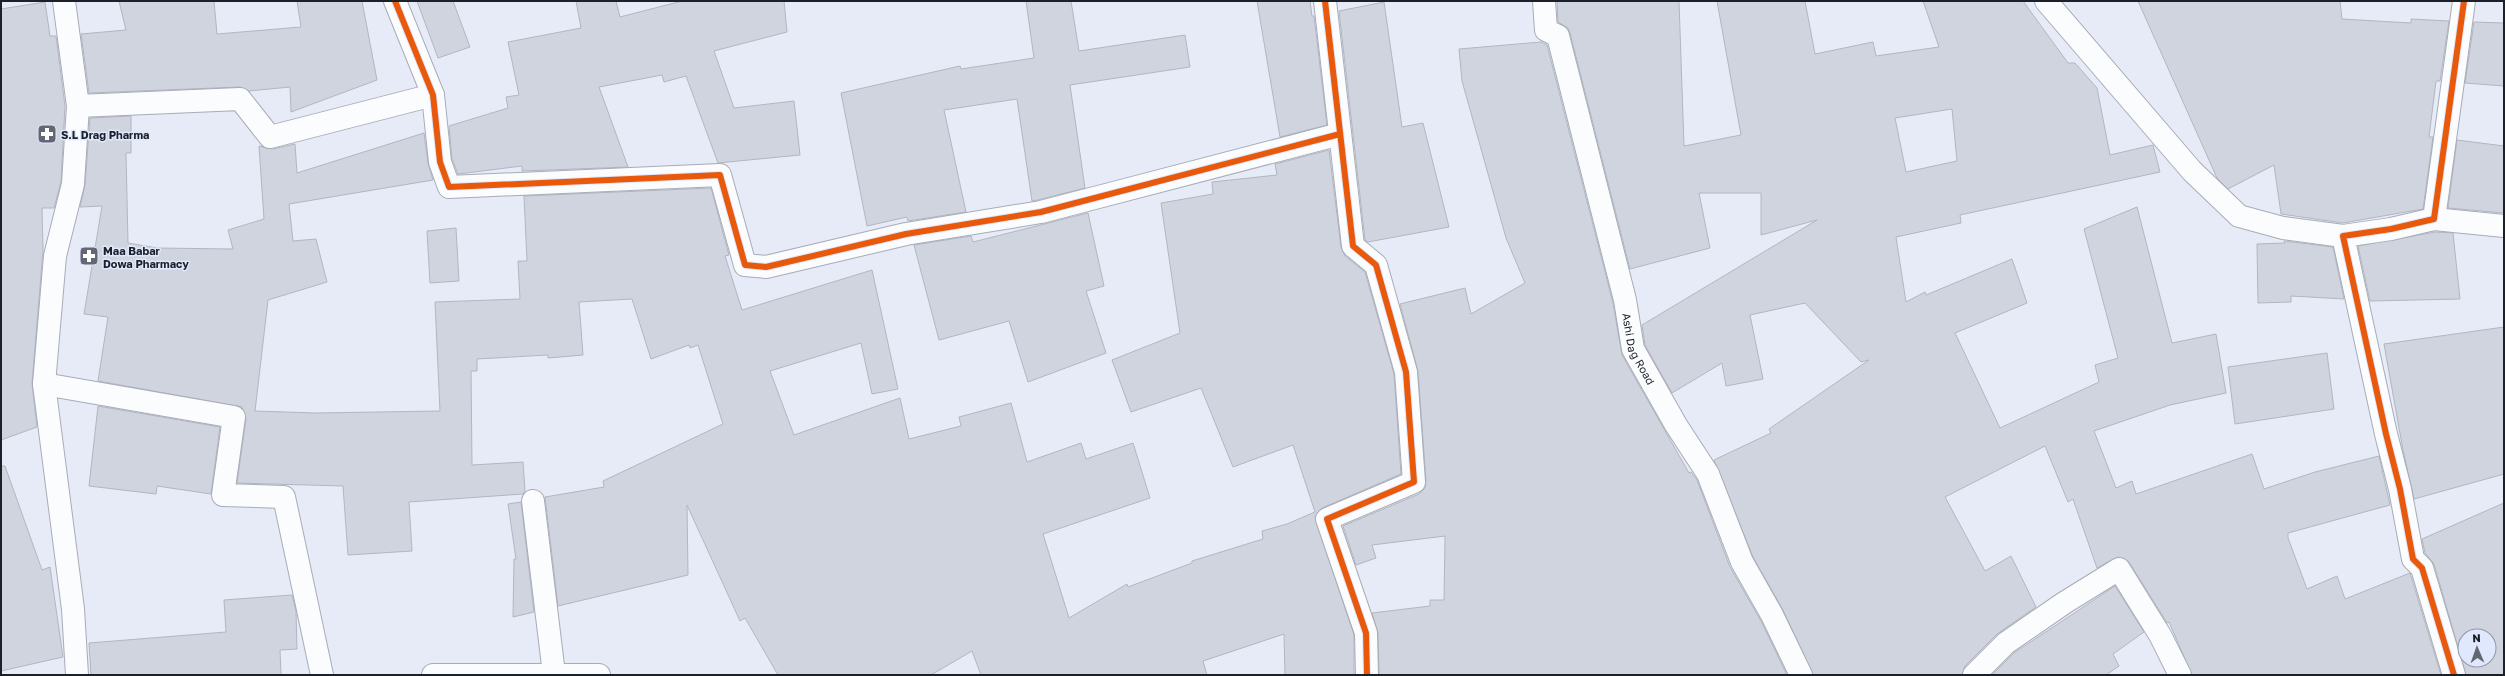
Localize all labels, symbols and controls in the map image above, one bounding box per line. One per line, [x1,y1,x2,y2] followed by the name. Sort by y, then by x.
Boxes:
[36,123,58,145] pharmacy icon: S.L Drag Pharma
[61,128,149,141] place label: S.L Drag Pharma
[103,244,189,270] place label: Maa Babar Dowa Pharmacy
[78,245,100,267] pharmacy icon: Maa Babar Dowa Pharmacy
[1621,312,1658,387] street label: Ashi Dag Road
[2457,628,2497,668] north arrow
[2472,631,2481,644] text: N

